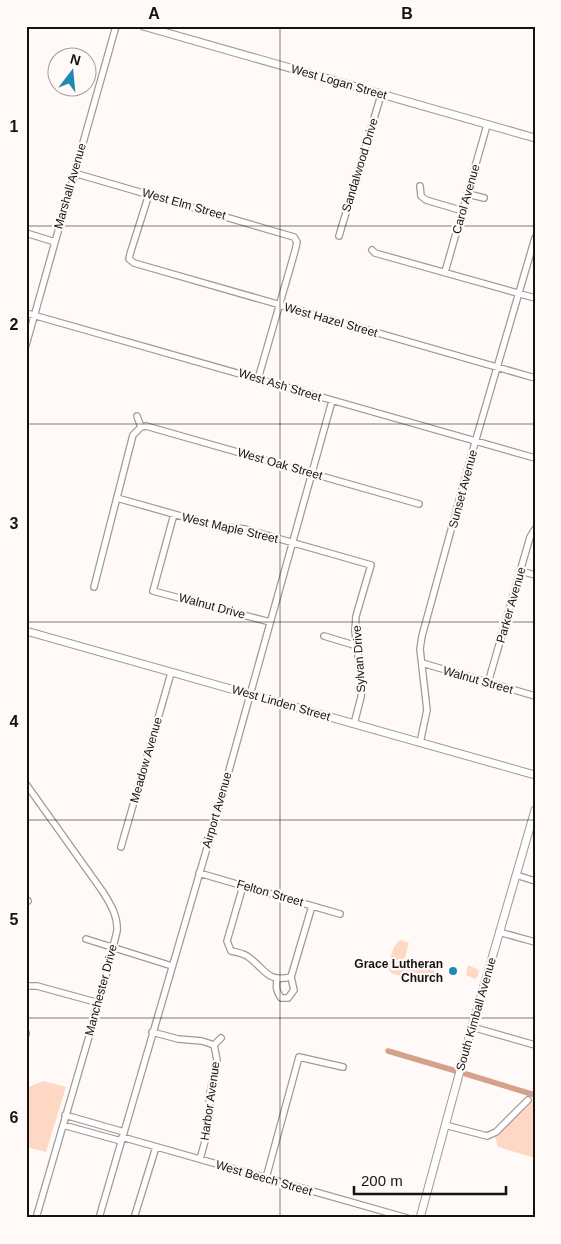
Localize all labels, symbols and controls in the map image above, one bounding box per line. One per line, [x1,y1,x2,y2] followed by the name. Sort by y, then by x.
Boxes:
[148,5,160,22] text: A
[401,5,413,22] text: B
[48,48,98,98] north arrow
[69,50,83,69] text: N
[289,62,389,103] street label: West Logan Street
[339,116,381,214] street label: Sandalwood Drive
[10,118,19,135] text: 1
[51,141,89,230] street label: Marshall Avenue
[449,162,483,235] street label: Carol Avenue
[141,185,228,223] street label: West Elm Street
[283,300,380,340] street label: West Hazel Street
[10,316,19,333] text: 2
[237,366,324,404] street label: West Ash Street
[236,445,325,483] street label: West Oak Street
[446,448,480,530] street label: Sunset Avenue
[180,510,280,546] street label: West Maple Street
[10,515,19,532] text: 3
[493,565,529,645] street label: Parker Avenue
[177,590,247,622] street label: Walnut Drive
[350,625,368,693] street label: Sylvan Drive
[441,663,515,697] street label: Walnut Street
[230,682,333,724] street label: West Linden Street
[10,713,19,730] text: 4
[127,715,165,804] street label: Meadow Avenue
[199,770,235,850] street label: Airport Avenue
[235,877,306,909] street label: Felton Street
[10,911,19,928] text: 5
[82,942,120,1037] street label: Manchester Drive
[453,955,499,1072] street label: South Kimball Avenue
[354,957,443,985] place label: Grace Lutheran Church
[447,965,459,977] marker: Grace Lutheran Church
[198,1060,223,1142] street label: Harbor Avenue
[10,1109,19,1126] text: 6
[214,1158,315,1199] street label: West Beech Street
[354,1164,506,1196] scale bar
[361,1172,403,1189] text: 200 m

